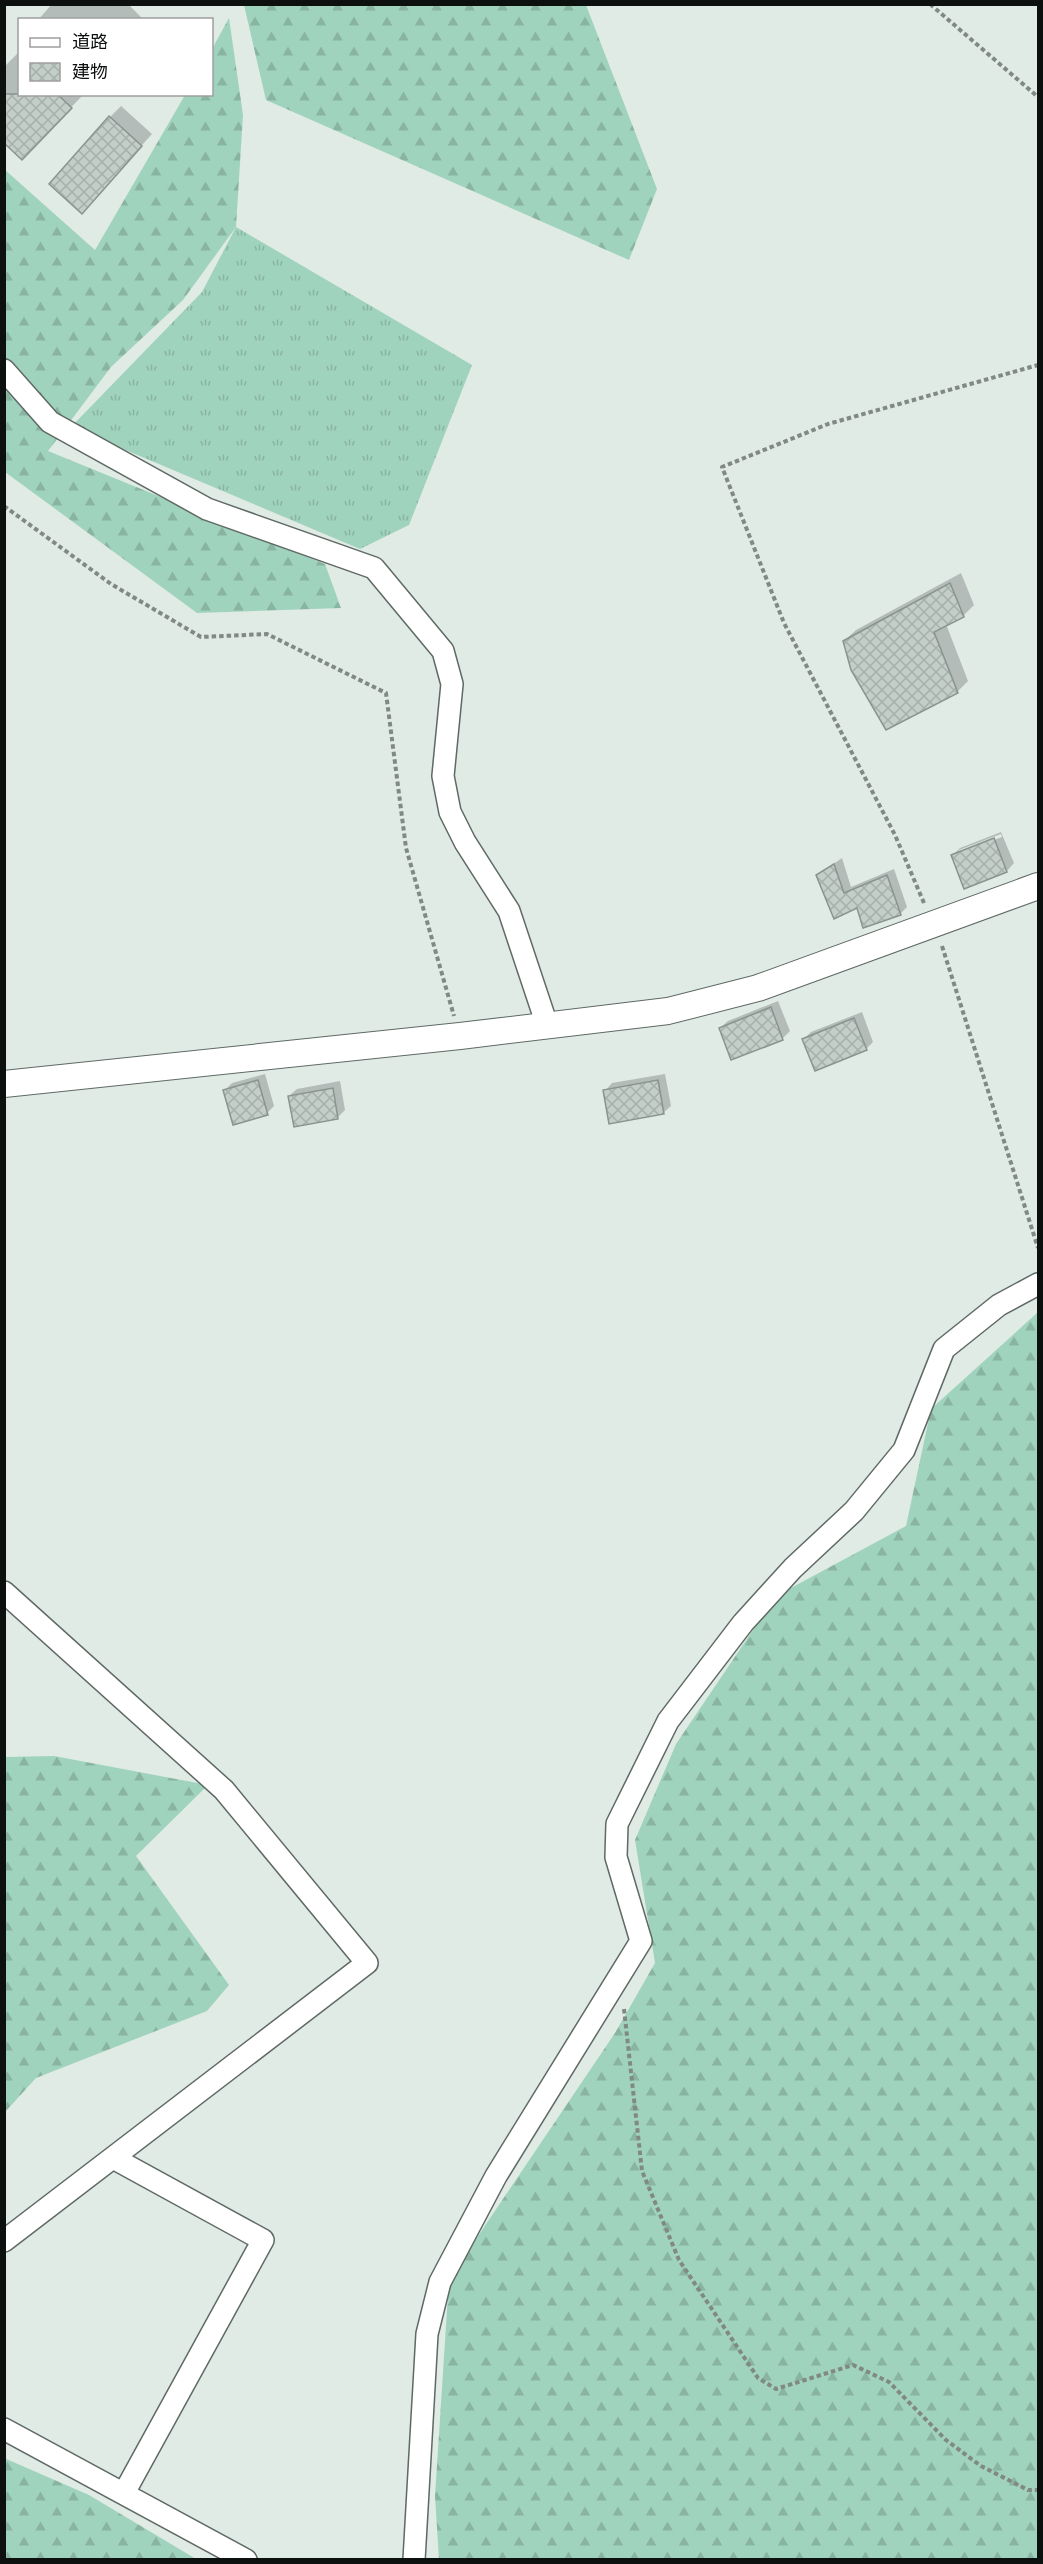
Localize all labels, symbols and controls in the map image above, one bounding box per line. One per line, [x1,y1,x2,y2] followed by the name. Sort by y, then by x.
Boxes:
[18,18,213,96] legend
[72,31,108,53] text: 道路
[72,61,108,83] text: 建物

